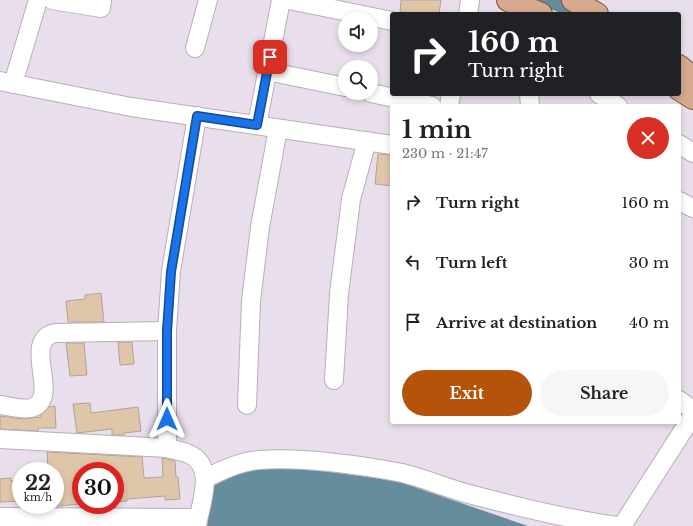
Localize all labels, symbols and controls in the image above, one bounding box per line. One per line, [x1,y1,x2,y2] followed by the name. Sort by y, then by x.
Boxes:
[338,12,378,100] map controls
[338,12,378,52] button: sound
[468,25,559,60] text: 160 m
[402,28,454,80] icon: right
[253,40,287,74] pin
[259,46,281,68] icon: arrive
[338,60,378,100] button: search
[468,60,564,82] text: Turn right
[402,115,472,144] text: 1 min
[627,117,669,159] button: close
[402,145,488,162] text: 230 m · 21:47
[402,191,424,213] icon: right
[436,193,519,212] text: Turn right
[622,193,669,212] text: 160 m
[402,251,424,273] icon: left
[436,253,507,272] text: Turn left
[629,253,669,272] text: 30 m
[402,311,424,333] icon: arrive
[436,313,597,332] text: Arrive at destination
[629,313,669,332] text: 40 m
[402,370,532,416] button: Exit
[540,370,669,416] button: Share
[146,398,188,440] position arrow
[72,462,124,514] speed limit sign: 30
[25,471,51,495] text: 22
[24,491,52,504] text: km/h

